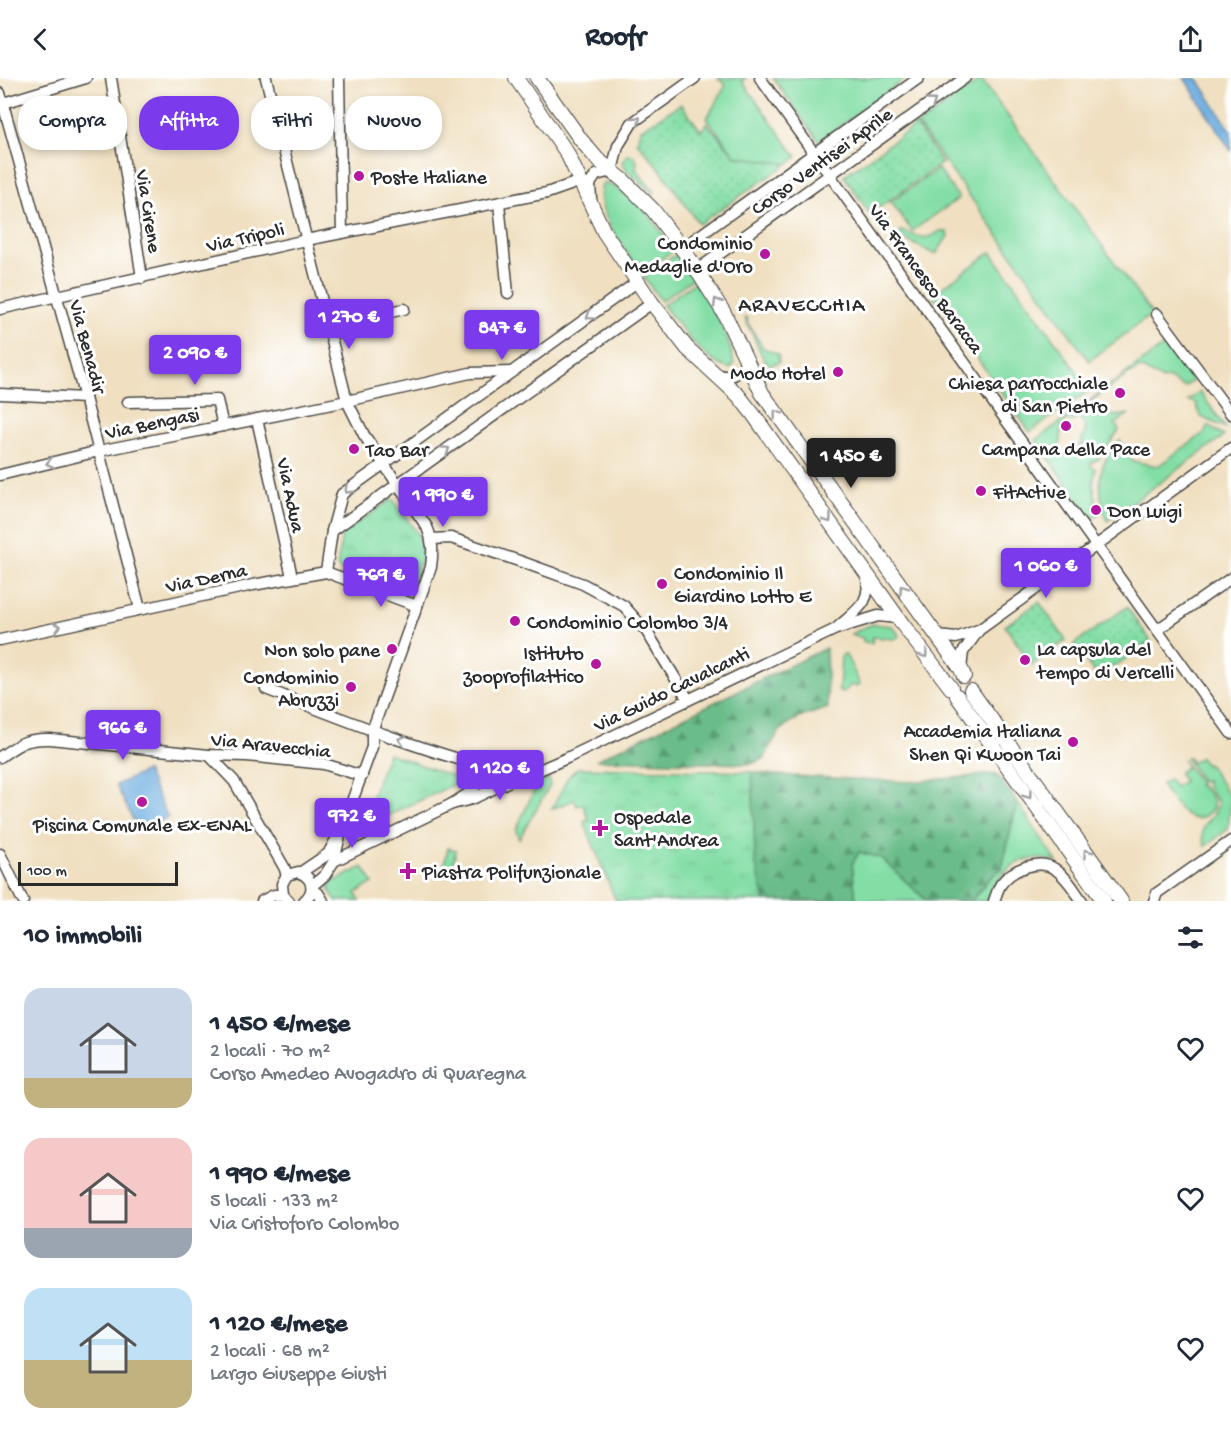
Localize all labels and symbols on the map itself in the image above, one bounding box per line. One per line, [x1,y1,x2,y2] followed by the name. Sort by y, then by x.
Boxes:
[926,98,937,109] one-way arrow
[748,104,899,222] street label: Corso Ventisei Aprile
[630,117,641,128] one-way arrow
[128,167,165,255] street label: Via Cirene
[370,168,487,191] place label: Poste Italiane
[352,169,366,183] marker: Poste Italiane
[861,200,987,360] street label: Via Francesco Baracca
[204,219,287,260] street label: Via Tripoli
[625,234,753,280] place label: Condominio Medaglie d'Oro
[758,247,772,261] marker: Condominio Medaglie d'Oro
[738,295,866,320] district label: ARAVECCHIA
[62,297,110,398] street label: Via Benadir
[713,297,724,308] one-way arrow
[294,299,404,350] pin: 1 270 €
[585,309,596,320] one-way arrow
[460,310,544,361] pin: 847 €
[140,335,250,386] pin: 2 090 €
[730,364,826,387] place label: Modo Hotel
[831,365,845,379] marker: Modo Hotel
[949,374,1109,420] place label: Chiesa parrocchiale di San Pietro
[1113,386,1127,400] marker: Chiesa parrocchiale di San Pietro
[103,404,202,447] street label: Via Bengasi
[773,409,784,420] one-way arrow
[1059,419,1073,433] marker: Campana della Pace
[796,438,906,489] pin: 1 450 €
[982,440,1151,463] place label: Campana della Pace
[365,441,430,464] place label: Tao Bar
[347,442,361,456] marker: Tao Bar
[440,446,451,457] one-way arrow
[45,456,55,469] one-way arrow
[269,456,308,536] street label: Via Adua
[388,477,498,528] pin: 1 990 €
[344,483,355,494] one-way arrow
[992,483,1067,506] place label: FitActive
[974,484,988,498] marker: FitActive
[1106,502,1182,525] place label: Don Luigi
[1089,503,1103,517] marker: Don Luigi
[821,513,832,524] one-way arrow
[991,548,1101,599] pin: 1 060 €
[339,557,423,608] pin: 769 €
[163,560,250,600] street label: Via Derna
[674,564,813,610] place label: Condominio Il Giardino Lotto E
[655,577,669,591] marker: Condominio Il Giardino Lotto E
[899,585,910,596] one-way arrow
[527,613,728,636] place label: Condominio Colombo 3/4
[508,614,522,628] marker: Condominio Colombo 3/4
[52,622,62,635] one-way arrow
[1035,640,1174,686] place label: La capsula del tempo di Vercelli
[264,641,381,664] place label: Non solo pane
[385,642,399,656] marker: Non solo pane
[590,643,754,739] street label: Via Guido Cavalcanti
[463,644,584,690] place label: Istituto zooprofilattico
[917,647,928,658] one-way arrow
[1018,653,1032,667] marker: La capsula del tempo di Vercelli
[589,657,603,671] marker: Istituto zooprofilattico
[243,668,339,714] place label: Condominio Abruzzi
[344,680,358,694] marker: Condominio Abruzzi
[81,710,165,761] pin: 966 €
[904,722,1062,768] place label: Accademia Italiana Shen Qi Kwoon Tai
[209,730,332,765] street label: Via Aravecchia
[397,735,408,748] one-way arrow
[1066,735,1080,749] marker: Accademia Italiana Shen Qi Kwoon Tai
[445,750,555,801] pin: 1 120 €
[1021,789,1032,800] one-way arrow
[135,795,149,809] marker: Piscina Comunale Ex-ENAL
[310,798,394,849] pin: 972 €
[614,808,720,854] place label: Ospedale Sant'Andrea
[32,816,252,839] place label: Piscina Comunale Ex-ENAL
[591,819,609,837] marker: Ospedale Sant'Andrea
[1083,849,1094,860] one-way arrow
[18,859,178,886] scale bar
[399,862,417,880] marker: Piastra Polifunzionale
[421,863,602,886] place label: Piastra Polifunzionale

